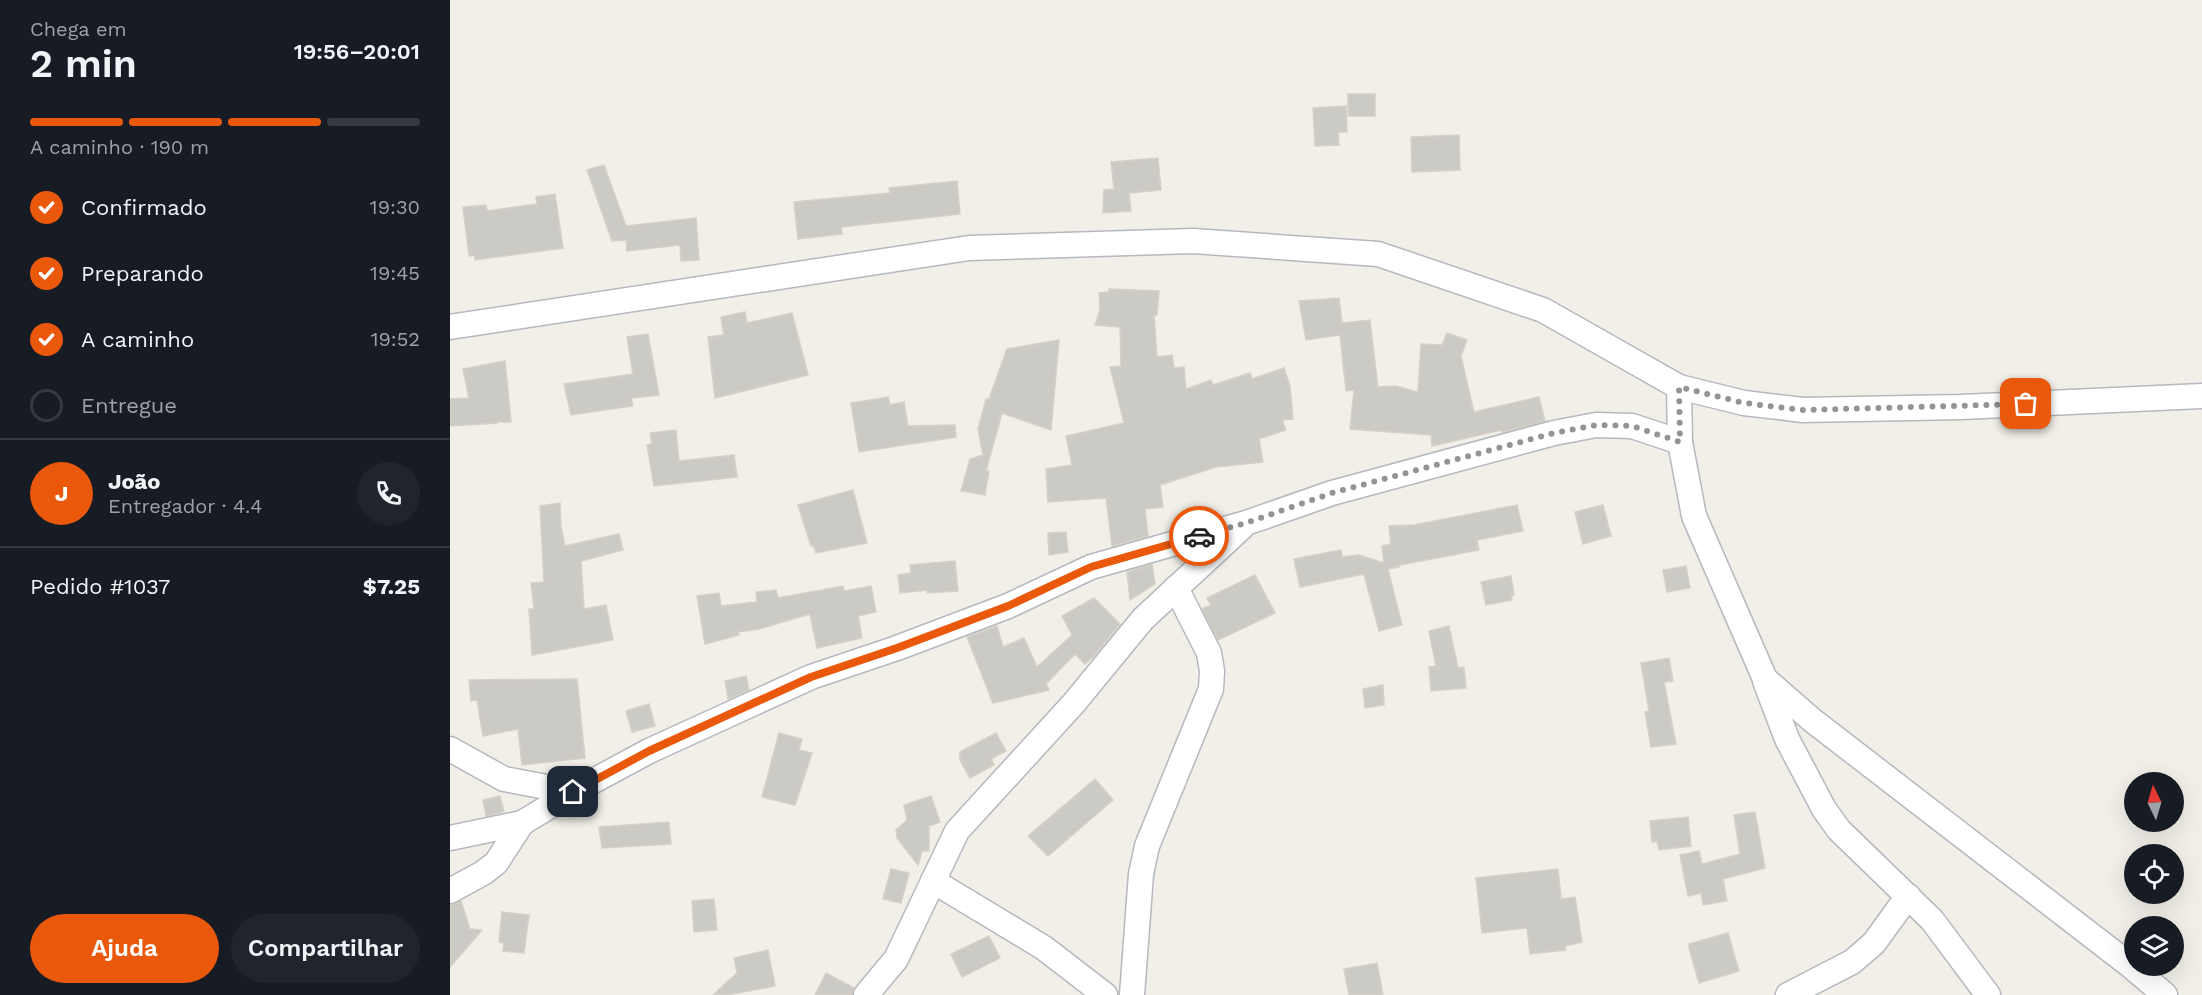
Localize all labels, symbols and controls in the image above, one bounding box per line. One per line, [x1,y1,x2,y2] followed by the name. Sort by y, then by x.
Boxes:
[30,17,127,41] text: Chega em
[294,39,420,64] text: 19:56–20:01
[30,41,137,86] text: 2 min
[30,135,209,159] text: A caminho · 190 m
[30,191,63,224] icon: check
[81,195,207,220] text: Confirmado
[370,195,420,219] text: 19:30
[30,257,63,290] icon: check
[81,261,204,286] text: Preparando
[370,261,420,285] text: 19:45
[30,323,63,356] icon: check
[81,327,194,352] text: A caminho
[371,327,420,351] text: 19:52
[2000,378,2051,429] pin
[2009,387,2042,420] icon: bag
[81,393,177,418] text: Entregue
[357,462,420,525] button: phone
[108,469,160,494] text: João
[55,481,68,506] text: J
[108,494,262,518] text: Entregador · 4.4
[1169,506,1229,566] courier
[1183,520,1216,553] icon: car
[30,574,170,599] text: Pedido #1037
[363,574,420,599] text: $7.25
[547,766,598,817] pin
[2124,772,2184,832] north arrow
[2124,772,2184,976] map controls
[556,775,589,808] icon: home
[2124,844,2184,904] button: locate
[30,914,219,983] button: Ajuda
[231,914,420,983] button: Compartilhar
[2124,916,2184,976] button: layers

